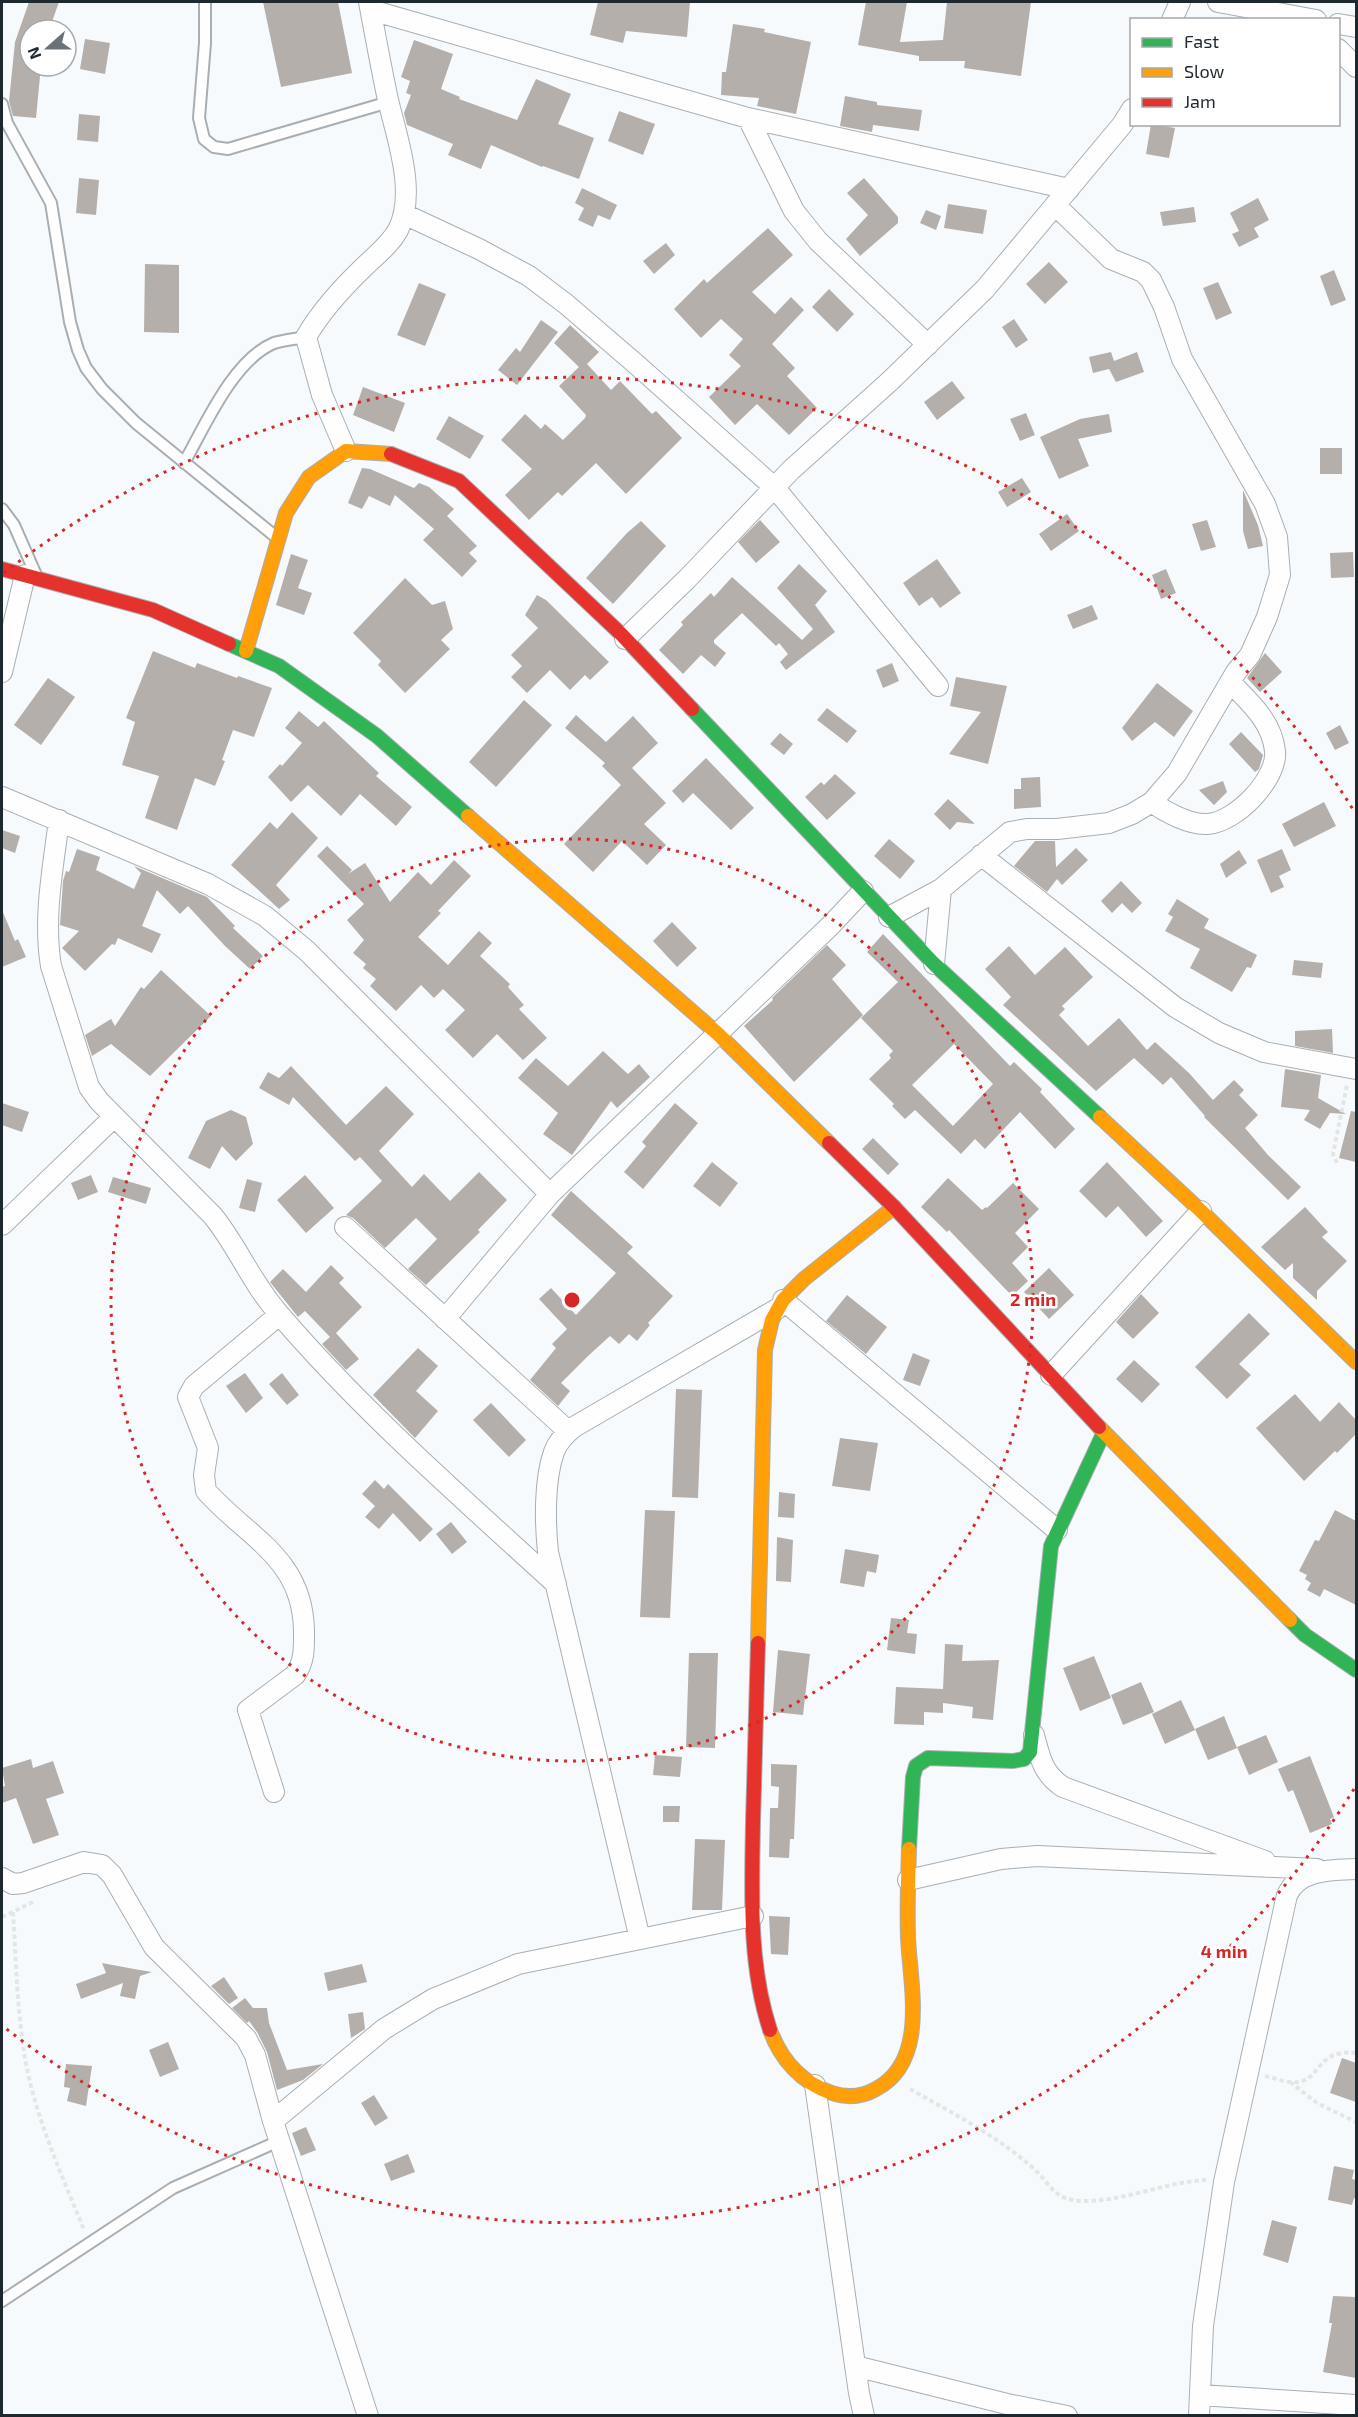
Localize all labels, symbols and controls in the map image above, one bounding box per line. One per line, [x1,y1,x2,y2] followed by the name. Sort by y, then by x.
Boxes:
[18,18,78,78] north arrow
[1130,18,1340,126] legend
[1184,30,1219,52] text: Fast
[23,45,44,62] text: N
[1184,60,1225,82] text: Slow
[1184,90,1216,112] text: Jam
[1010,1288,1056,1310] text: 2 min
[562,1290,582,1310] centre of rings
[1201,1940,1248,1962] text: 4 min

